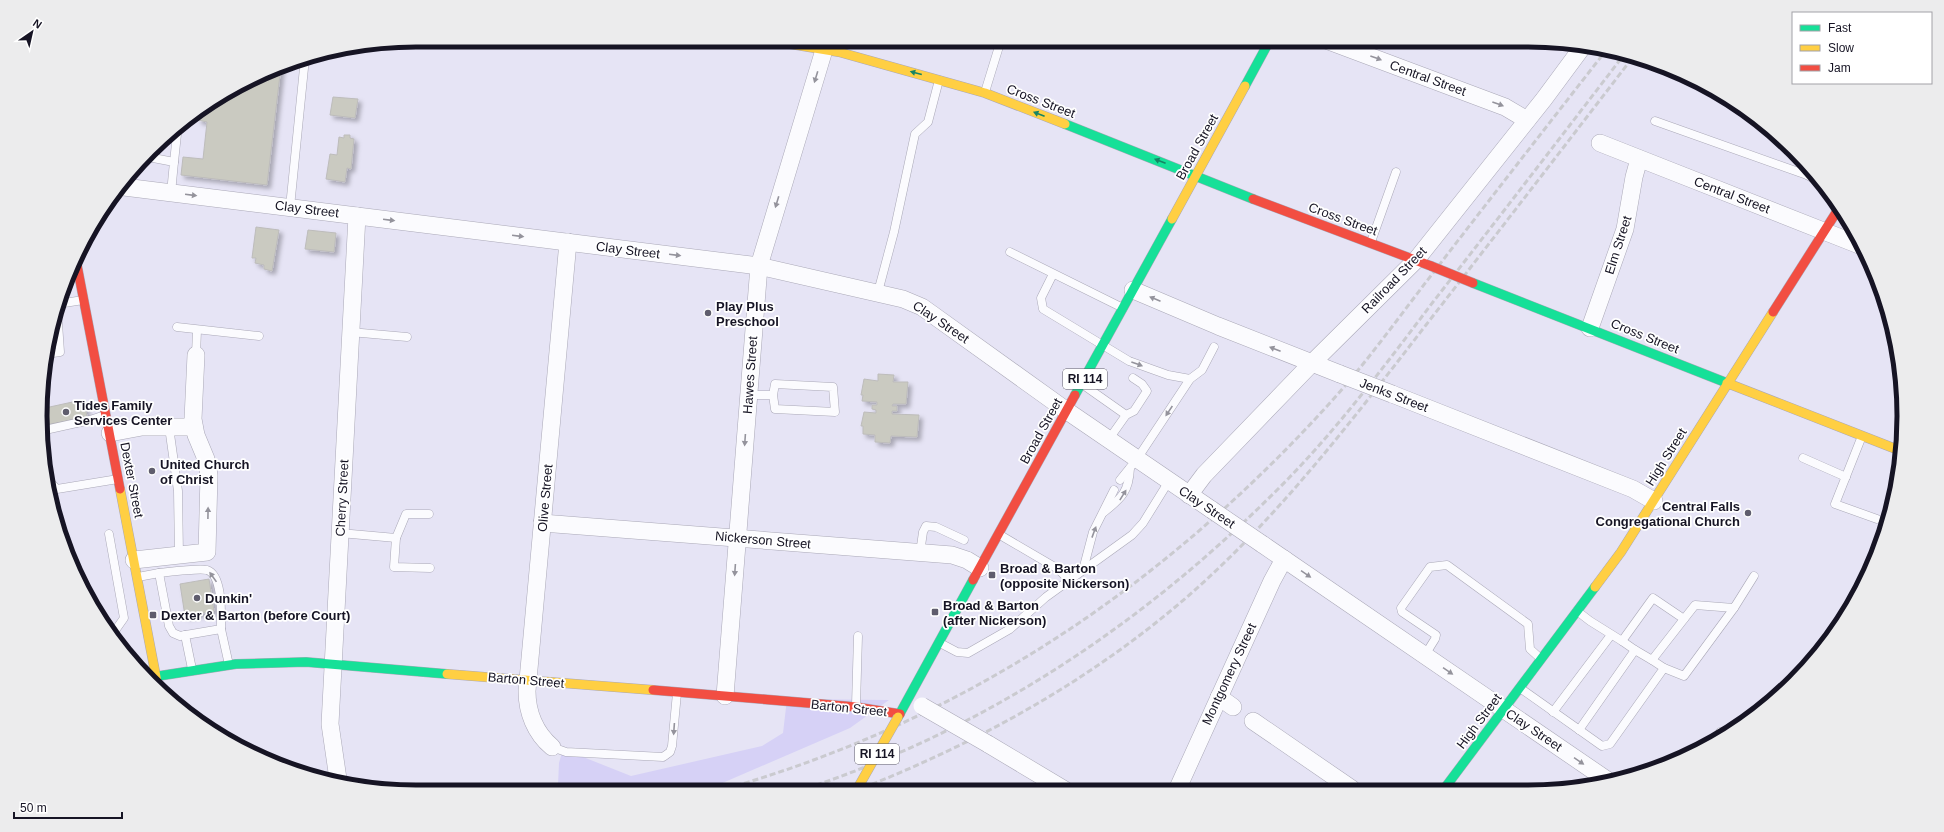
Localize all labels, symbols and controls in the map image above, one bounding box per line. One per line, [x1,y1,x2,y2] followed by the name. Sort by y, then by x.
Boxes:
[12,12,52,52] north arrow
[1792,12,1932,84] legend
[31,17,44,31] text: N
[1828,21,1852,35] text: Fast
[1828,41,1854,55] text: Slow
[1371,56,1383,62] one-way arrow
[1388,57,1469,99] street label: Central Street
[1828,61,1851,75] text: Jam
[909,70,921,76] one-way arrow
[813,72,819,84] one-way arrow
[1005,81,1078,121] street label: Cross Street
[1492,101,1504,107] one-way arrow
[1032,110,1044,116] one-way arrow
[1173,111,1221,183] street label: Broad Street
[1154,158,1166,164] one-way arrow
[1692,174,1772,217] street label: Central Street
[185,192,197,198] one-way arrow
[774,196,780,208] one-way arrow
[274,198,340,220] street label: Clay Street
[1306,200,1380,239] street label: Cross Street
[1601,213,1635,276] street label: Elm Street
[383,217,395,223] one-way arrow
[512,233,524,239] one-way arrow
[595,239,661,261] street label: Clay Street
[1358,243,1430,316] street label: Railroad Street
[669,252,681,258] one-way arrow
[1150,296,1161,302] one-way arrow
[910,298,972,346] street label: Clay Street
[716,299,779,329] place label: Play Plus Preschool
[703,308,713,318] marker: Play Plus Preschool
[1609,316,1682,357] street label: Cross Street
[740,335,760,414] street label: Hawes Street
[1269,345,1281,351] one-way arrow
[1132,361,1144,367] one-way arrow
[1063,369,1107,389] road number: RI 114
[1358,375,1431,415] street label: Jenks Street
[1017,395,1065,467] street label: Broad Street
[74,398,172,428] place label: Tides Family Services Center
[1165,406,1173,416] one-way arrow
[61,407,71,417] marker: Tides Family Services Center
[1642,425,1690,489] street label: High Street
[741,434,748,446] one-way arrow
[117,441,147,519] street label: Dexter Street
[160,457,250,487] place label: United Church of Christ
[332,459,352,537] street label: Cherry Street
[535,463,555,532] street label: Olive Street
[147,466,157,476] marker: United Church of Christ
[1176,483,1238,531] street label: Clay Street
[1119,489,1126,501] one-way arrow
[1596,499,1740,529] place label: Central Falls Congregational Church
[205,506,211,519] one-way arrow
[1743,508,1753,518] marker: Central Falls Congregational Church
[1091,526,1097,538] one-way arrow
[714,528,812,552] street label: Nickerson Street
[1000,561,1129,591] place label: Broad & Barton (opposite Nickerson)
[731,564,738,576] one-way arrow
[987,570,997,580] marker: Broad & Barton (opposite Nickerson)
[1301,570,1311,578] one-way arrow
[209,572,217,583] one-way arrow
[205,591,252,606] place label: Dunkin'
[192,593,202,603] marker: Dunkin'
[943,598,1046,628] place label: Broad & Barton (after Nickerson)
[930,607,940,617] marker: Broad & Barton (after Nickerson)
[161,608,350,623] place label: Dexter & Barton (before Court)
[148,610,158,620] marker: Dexter & Barton (before Court)
[1199,620,1259,727] street label: Montgomery Street
[1443,667,1453,675] one-way arrow
[487,669,565,691] street label: Barton Street
[1453,690,1505,751] street label: High Street
[810,697,888,720] street label: Barton Street
[1503,706,1565,754] street label: Clay Street
[671,723,678,735] one-way arrow
[855,744,899,764] road number: RI 114
[1573,757,1584,765] one-way arrow
[14,794,122,820] scale bar
[20,801,47,815] text: 50 m

